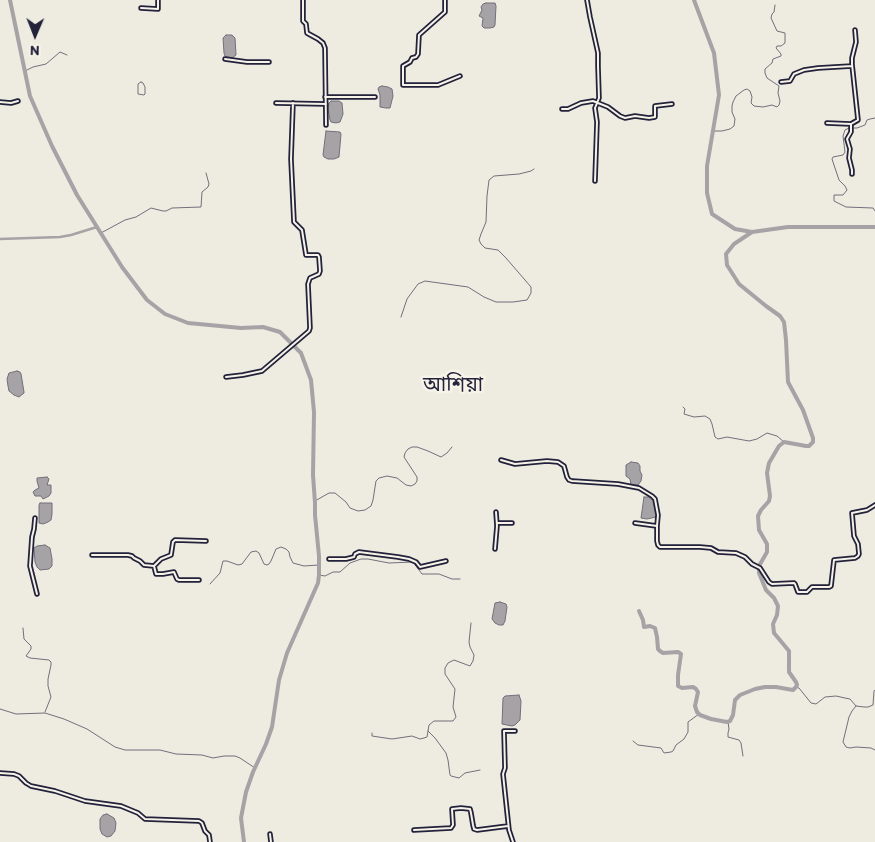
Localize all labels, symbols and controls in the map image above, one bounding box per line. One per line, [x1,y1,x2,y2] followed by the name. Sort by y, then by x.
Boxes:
[10,10,60,60] north arrow
[30,42,40,59] text: N
[423,374,483,398] district label: আশিয়া

